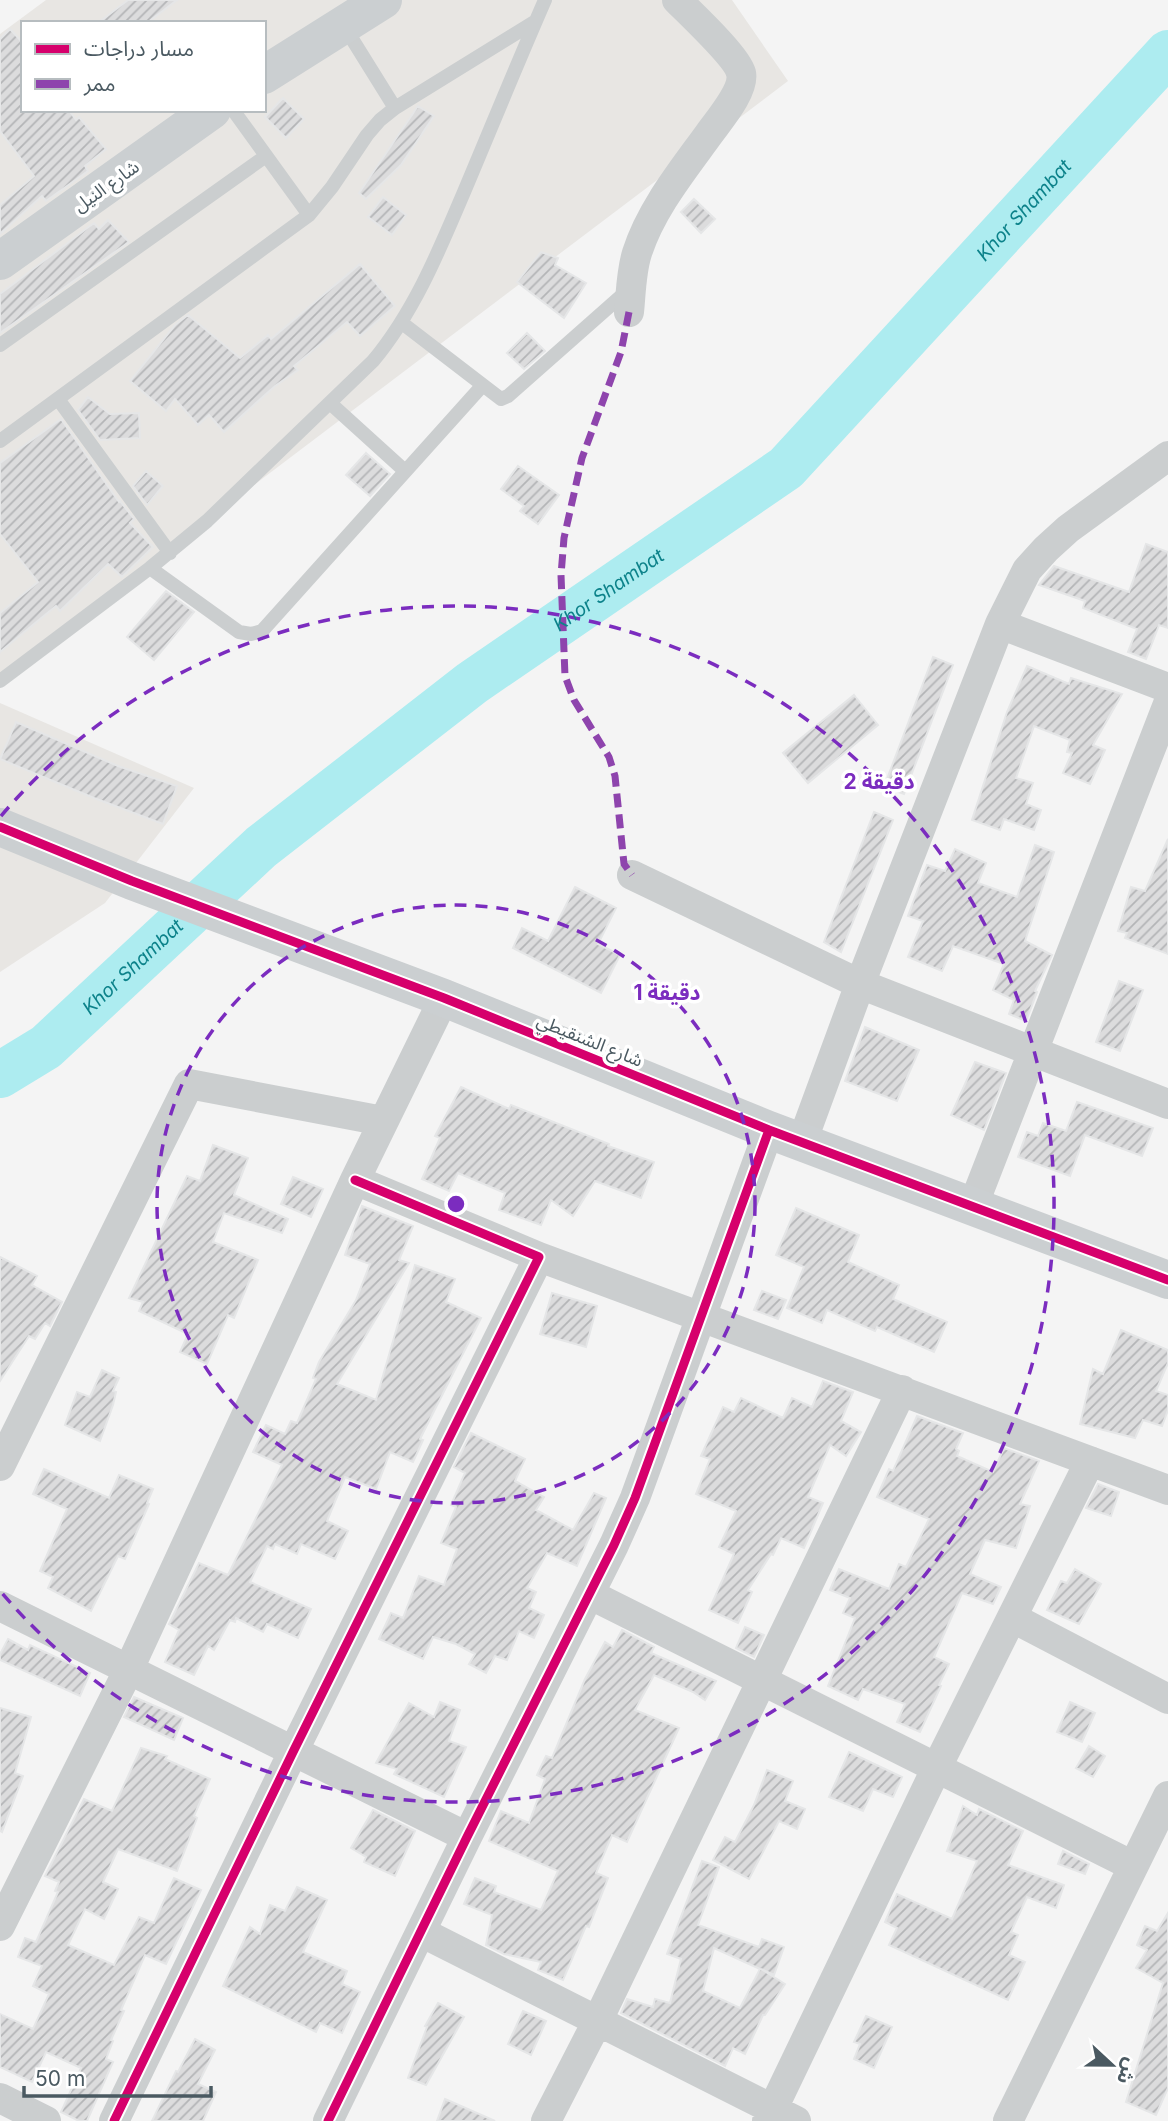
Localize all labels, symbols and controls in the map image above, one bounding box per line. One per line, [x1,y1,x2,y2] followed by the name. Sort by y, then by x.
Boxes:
[21,21,266,112] legend
[84,36,194,61] text: مسار دراجات
[83,71,115,96] text: ممر
[971,154,1076,265] water label: Khor Shambat
[69,156,145,219] street label: شارع النيل
[549,543,669,636] water label: Khor Shambat
[843,769,915,794] text: 2 دقيقة
[77,914,188,1019] water label: Khor Shambat
[634,980,701,1005] text: 1 دقيقة
[533,1009,646,1074] street label: شارع الشنقيطي
[444,1192,468,1216] centre of rings
[1077,2030,1147,2100] north arrow
[24,2054,212,2098] scale bar
[1112,2055,1143,2088] text: ش
[35,2066,85,2091] text: 50 m

